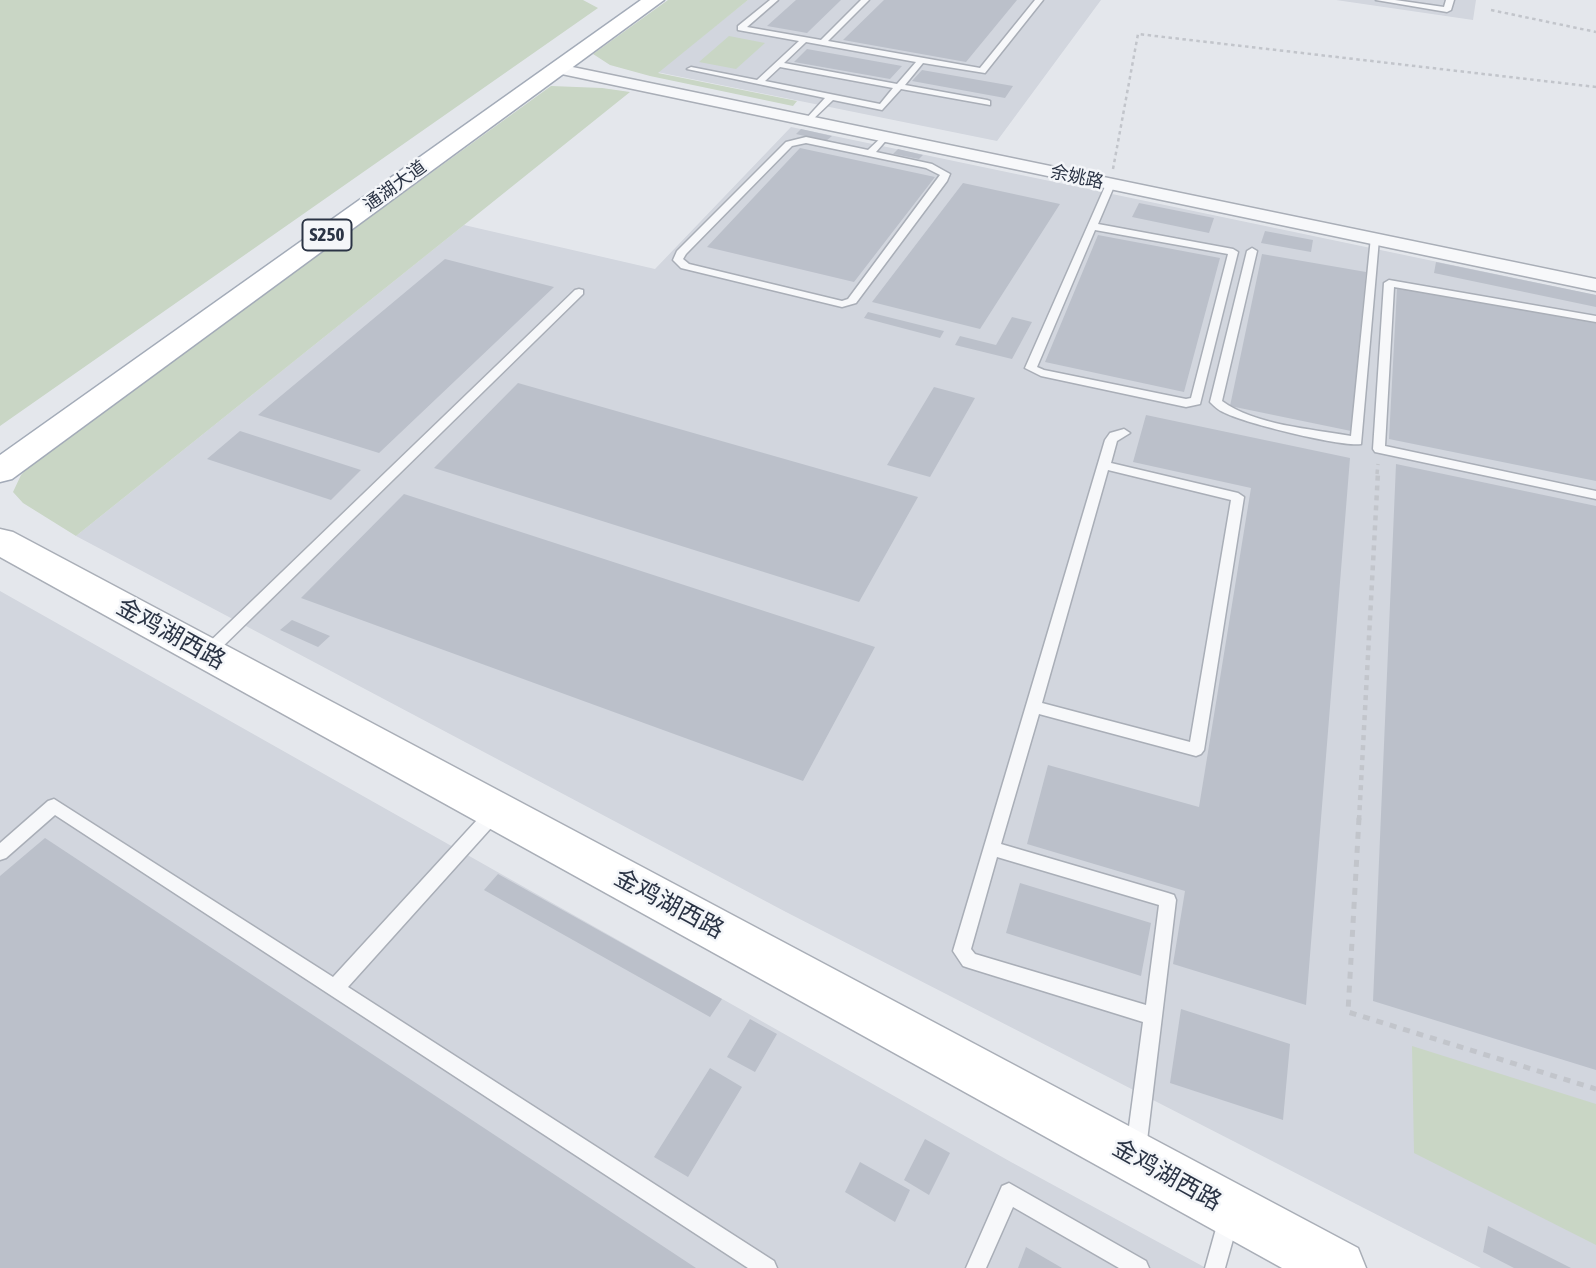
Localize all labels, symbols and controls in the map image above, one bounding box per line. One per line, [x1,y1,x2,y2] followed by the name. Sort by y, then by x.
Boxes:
[360,156,430,216] street label: 通湖大道
[1048,161,1106,193] street label: 余姚路
[302,219,352,250] road number: S250
[112,592,230,676] street label: 金鸡湖西路
[609,863,729,945] street label: 金鸡湖西路
[1108,1133,1226,1217] street label: 金鸡湖西路

